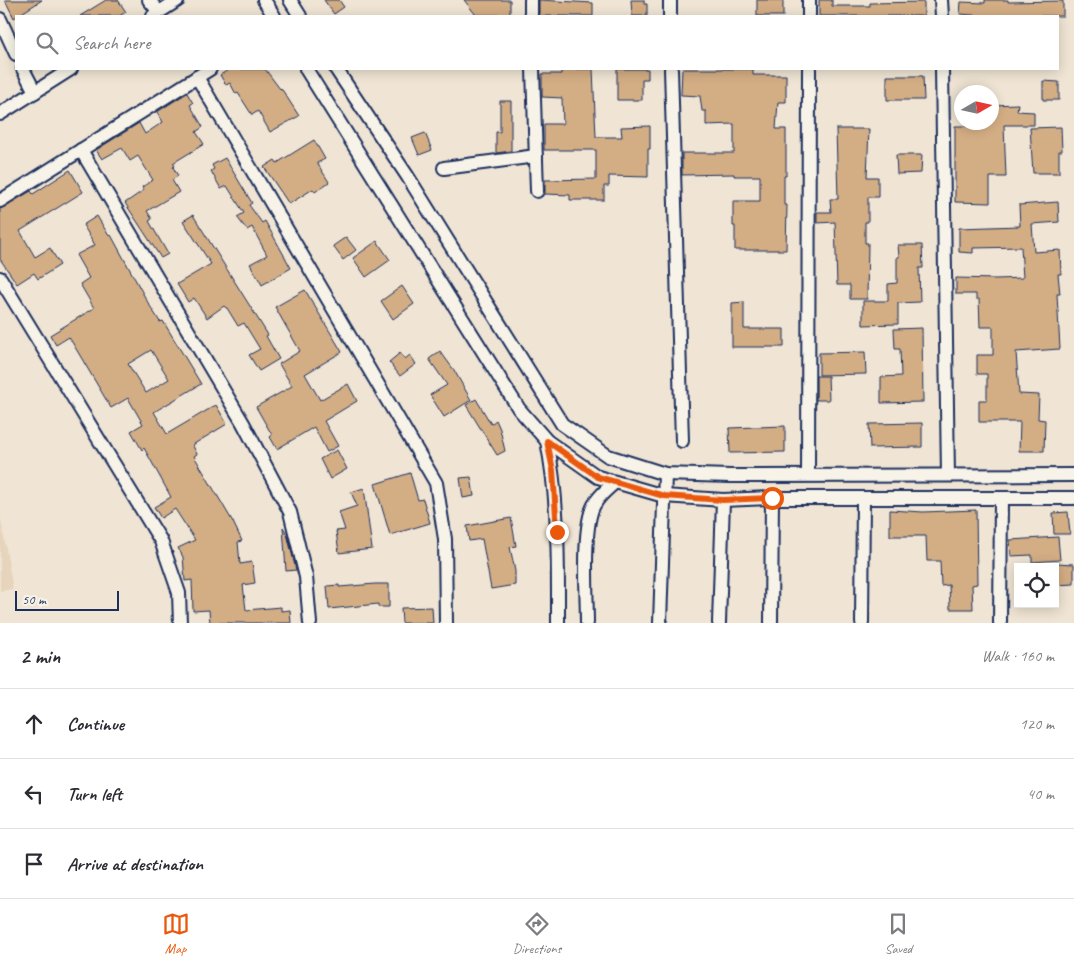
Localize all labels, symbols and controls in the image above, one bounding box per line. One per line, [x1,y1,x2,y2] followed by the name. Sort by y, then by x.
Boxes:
[15,15,1059,70] search box
[33,29,61,57] icon: search
[73,31,150,55] text: Search here
[954,85,999,130] north arrow
[761,487,784,510] route start
[546,521,569,544] route end
[1014,563,1059,608] map controls
[1014,563,1059,608] button: locate
[15,588,119,611] scale bar
[22,591,46,608] text: 50 m
[20,643,60,669] text: 2 min
[982,646,1054,666] text: Walk · 160 m
[20,710,48,738] icon: ahead
[67,712,124,736] text: Continue
[1020,714,1054,734] text: 120 m
[20,780,48,808] icon: left
[67,782,122,806] text: Turn left
[1027,784,1054,804] text: 40 m
[20,850,48,878] icon: arrive
[67,852,203,876] text: Arrive at destination
[162,910,190,957] tab: Map
[513,910,561,957] tab: Directions
[884,910,912,957] tab: Saved

